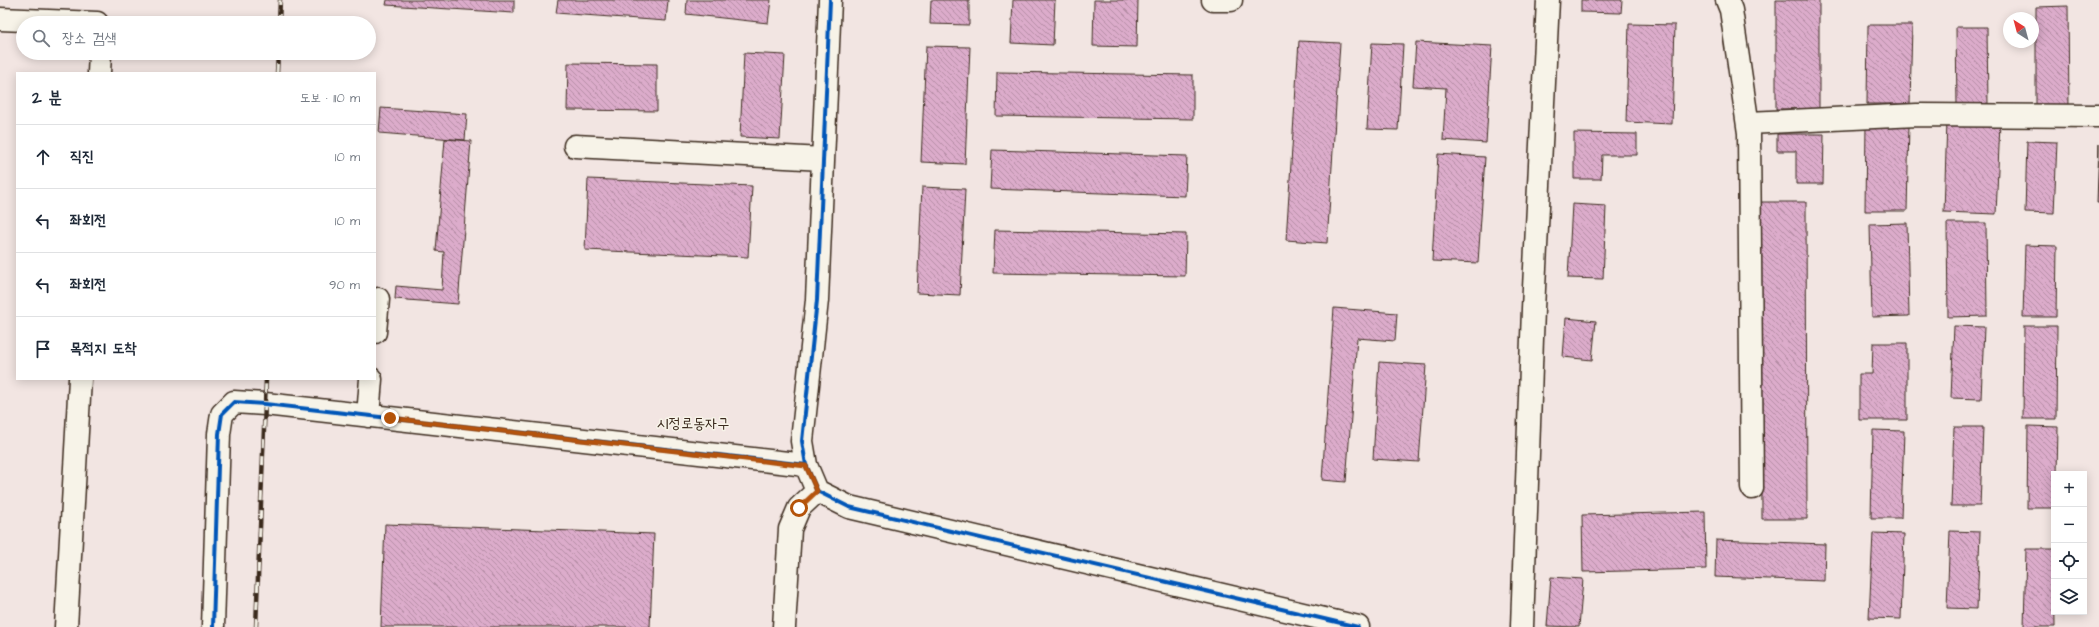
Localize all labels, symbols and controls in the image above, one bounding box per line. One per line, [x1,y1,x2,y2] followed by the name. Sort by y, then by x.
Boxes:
[2003,12,2039,48] north arrow
[16,16,376,60] search box
[30,27,52,49] icon: search
[62,28,116,49] text: 장소 검색
[32,86,62,110] text: 2 분
[300,89,360,107] text: 도보 · 110 m
[32,146,54,168] icon: ahead
[70,146,94,167] text: 직진
[335,148,360,166] text: 10 m
[32,210,54,232] icon: left
[70,210,106,231] text: 좌회전
[335,212,360,230] text: 10 m
[32,274,54,296] icon: left
[70,274,106,295] text: 좌회전
[329,276,360,294] text: 90 m
[32,338,54,360] icon: arrive
[70,338,136,359] text: 목적지 도착
[381,409,399,427] route end
[657,413,729,434] district label: 시정로동자구
[2051,471,2087,615] map controls
[2051,471,2087,507] button: +
[790,499,808,517] route start
[2051,507,2087,543] button: −
[2051,543,2087,579] button: locate
[2051,579,2087,615] button: layers

